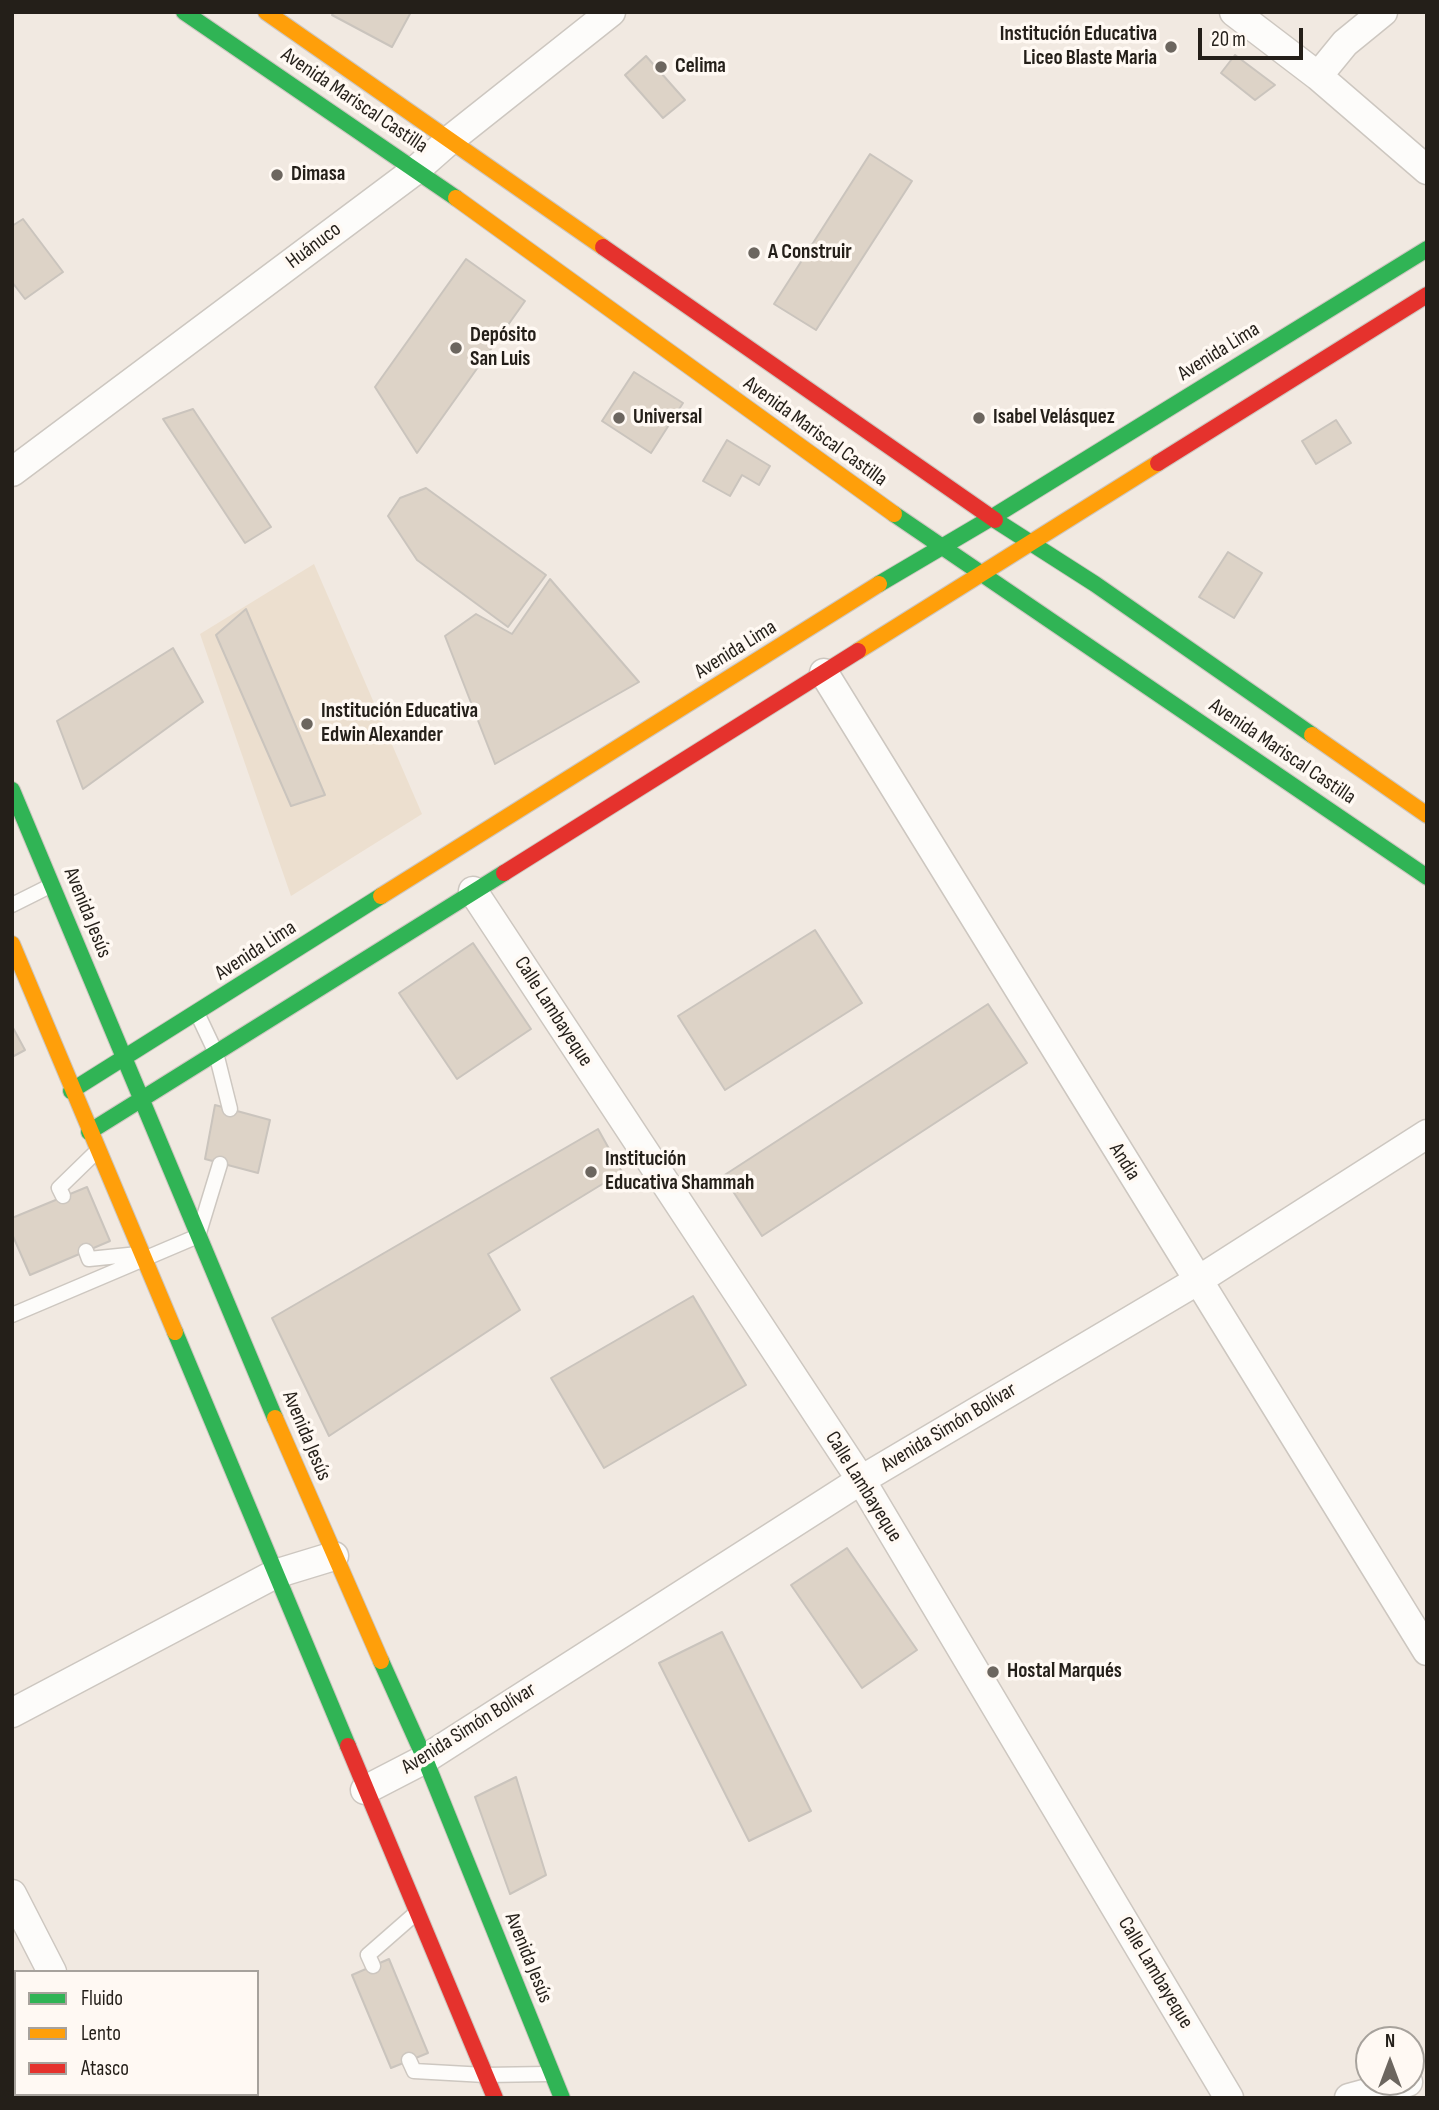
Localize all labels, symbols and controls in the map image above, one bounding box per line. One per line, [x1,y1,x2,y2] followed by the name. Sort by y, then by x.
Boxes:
[1201,14,1306,58] scale bar
[1000,22,1157,72] place label: Institución Educativa Liceo Blaste Maria
[1211,27,1246,52] text: 20 m
[1163,39,1179,55] marker: Institución Educativa Liceo Blaste Maria
[276,43,432,159] street label: Avenida Mariscal Castilla
[675,54,726,80] place label: Celima
[653,59,669,75] marker: Celima
[291,162,345,188] place label: Dimasa
[269,167,285,183] marker: Dimasa
[282,217,346,275] street label: Huánuco
[768,240,852,266] place label: A Construir
[746,245,762,261] marker: A Construir
[1174,317,1264,387] street label: Avenida Lima
[470,323,536,373] place label: Depósito San Luis
[448,340,464,356] marker: Depósito San Luis
[738,371,892,493] street label: Avenida Mariscal Castilla
[633,405,702,431] place label: Universal
[993,405,1115,431] place label: Isabel Velásquez
[611,410,627,426] marker: Universal
[971,410,987,426] marker: Isabel Velásquez
[691,615,781,685] street label: Avenida Lima
[1204,694,1360,810] street label: Avenida Mariscal Castilla
[321,699,478,749] place label: Institución Educativa Edwin Alexander
[299,716,315,732] marker: Institución Educativa Edwin Alexander
[58,864,116,962] street label: Avenida Jesús
[211,916,301,986] street label: Avenida Lima
[508,952,598,1072] street label: Calle Lambayeque
[1103,1139,1145,1185] street label: Andia
[605,1147,754,1197] place label: Institución Educativa Shammah
[583,1164,599,1180] marker: Institución Educativa Shammah
[877,1378,1021,1478] street label: Avenida Simón Bolívar
[276,1387,336,1485] street label: Avenida Jesús
[819,1427,907,1547] street label: Calle Lambayeque
[1007,1659,1122,1685] place label: Hostal Marqués
[985,1664,1001,1680] marker: Hostal Marqués
[397,1678,541,1780] street label: Avenida Simón Bolívar
[499,1909,557,2007] street label: Avenida Jesús
[1112,1913,1198,2033] street label: Calle Lambayeque
[14,1970,259,2096] legend
[81,1986,123,2011] text: Fluido
[81,2021,121,2046] text: Lento
[1355,2026,1425,2096] north arrow
[1385,2030,1395,2053] text: N
[81,2056,129,2081] text: Atasco

